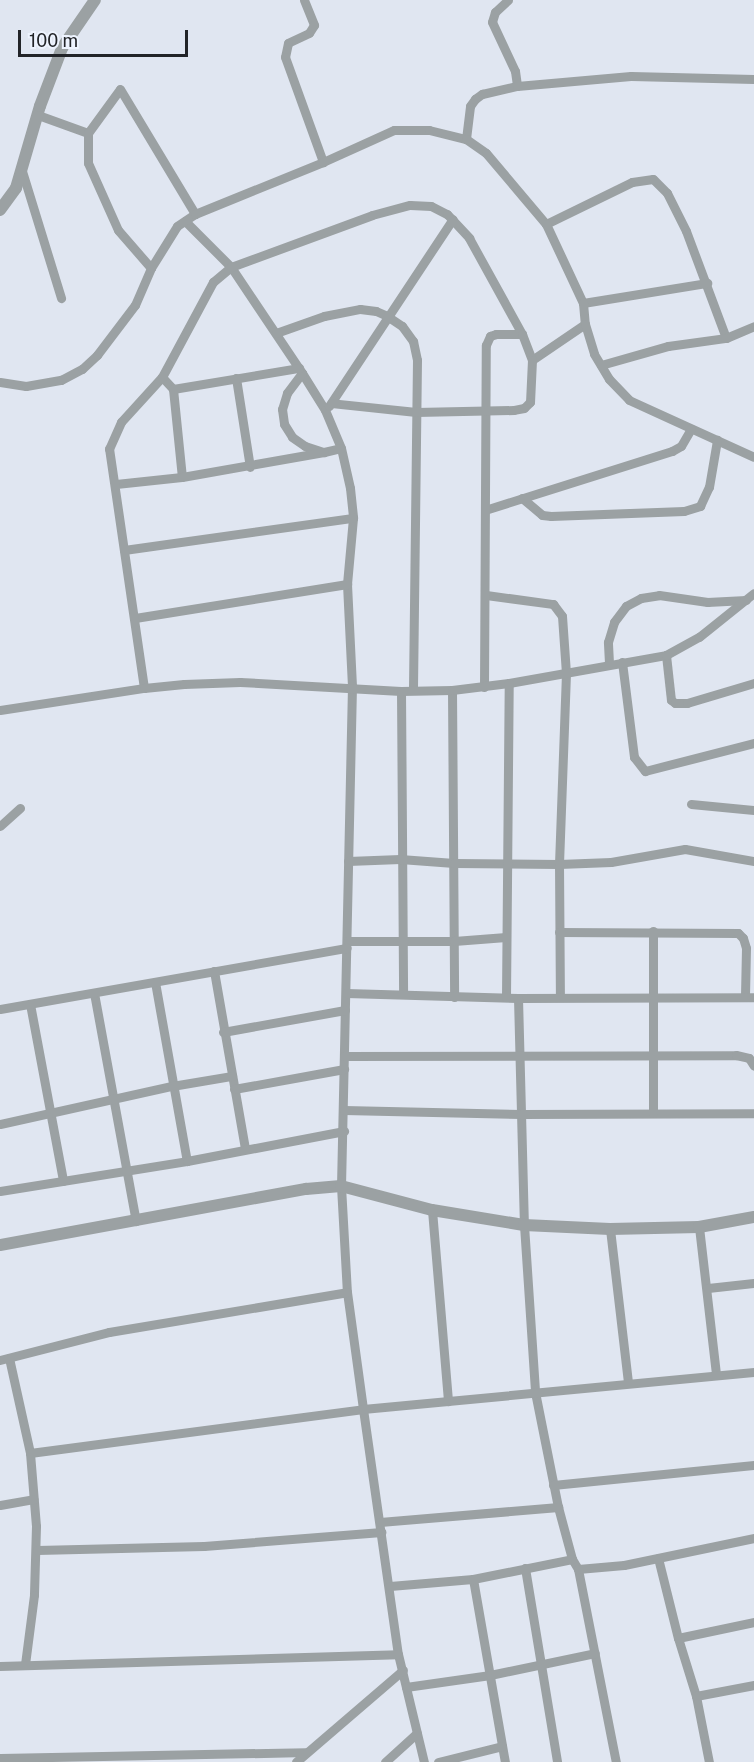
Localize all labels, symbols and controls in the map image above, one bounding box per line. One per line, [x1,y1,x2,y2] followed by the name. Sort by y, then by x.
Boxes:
[21,18,190,56] scale bar
[29,30,78,51] text: 100 m

